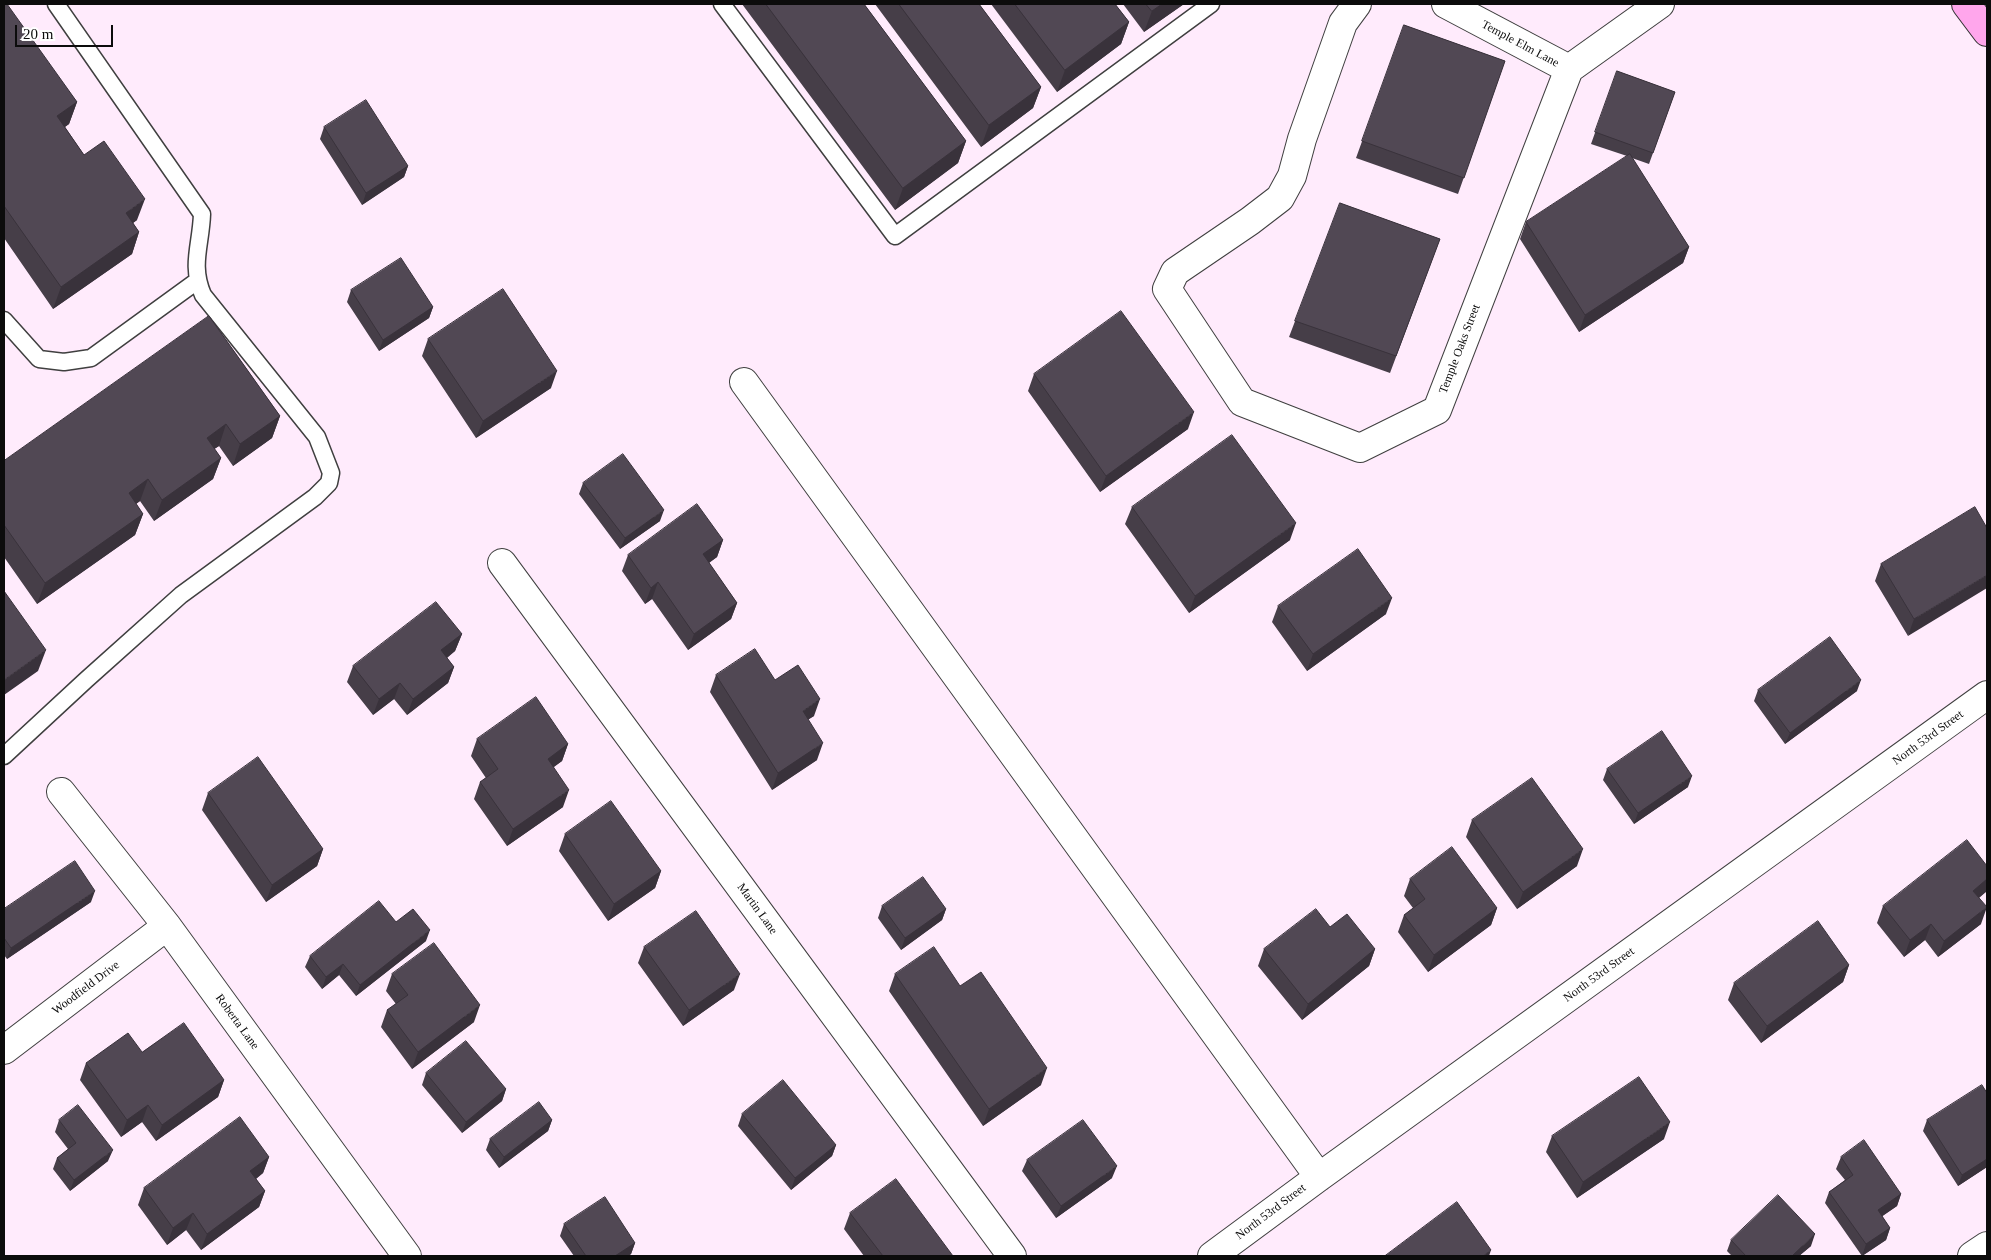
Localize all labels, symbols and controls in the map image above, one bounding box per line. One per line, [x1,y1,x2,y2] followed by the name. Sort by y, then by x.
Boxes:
[18,15,115,47] scale bar
[1479,18,1561,70] street label: Temple Elm Lane
[23,26,53,42] text: 20 m
[1436,302,1484,396] street label: Temple Oaks Street
[1890,707,1966,769] street label: North 53rd Street
[734,881,780,937] street label: Martin Lane
[1561,944,1637,1006] street label: North 53rd Street
[49,958,123,1018] street label: Woodfield Drive
[212,991,262,1053] street label: Roberta Lane
[1233,1181,1309,1243] street label: North 53rd Street

